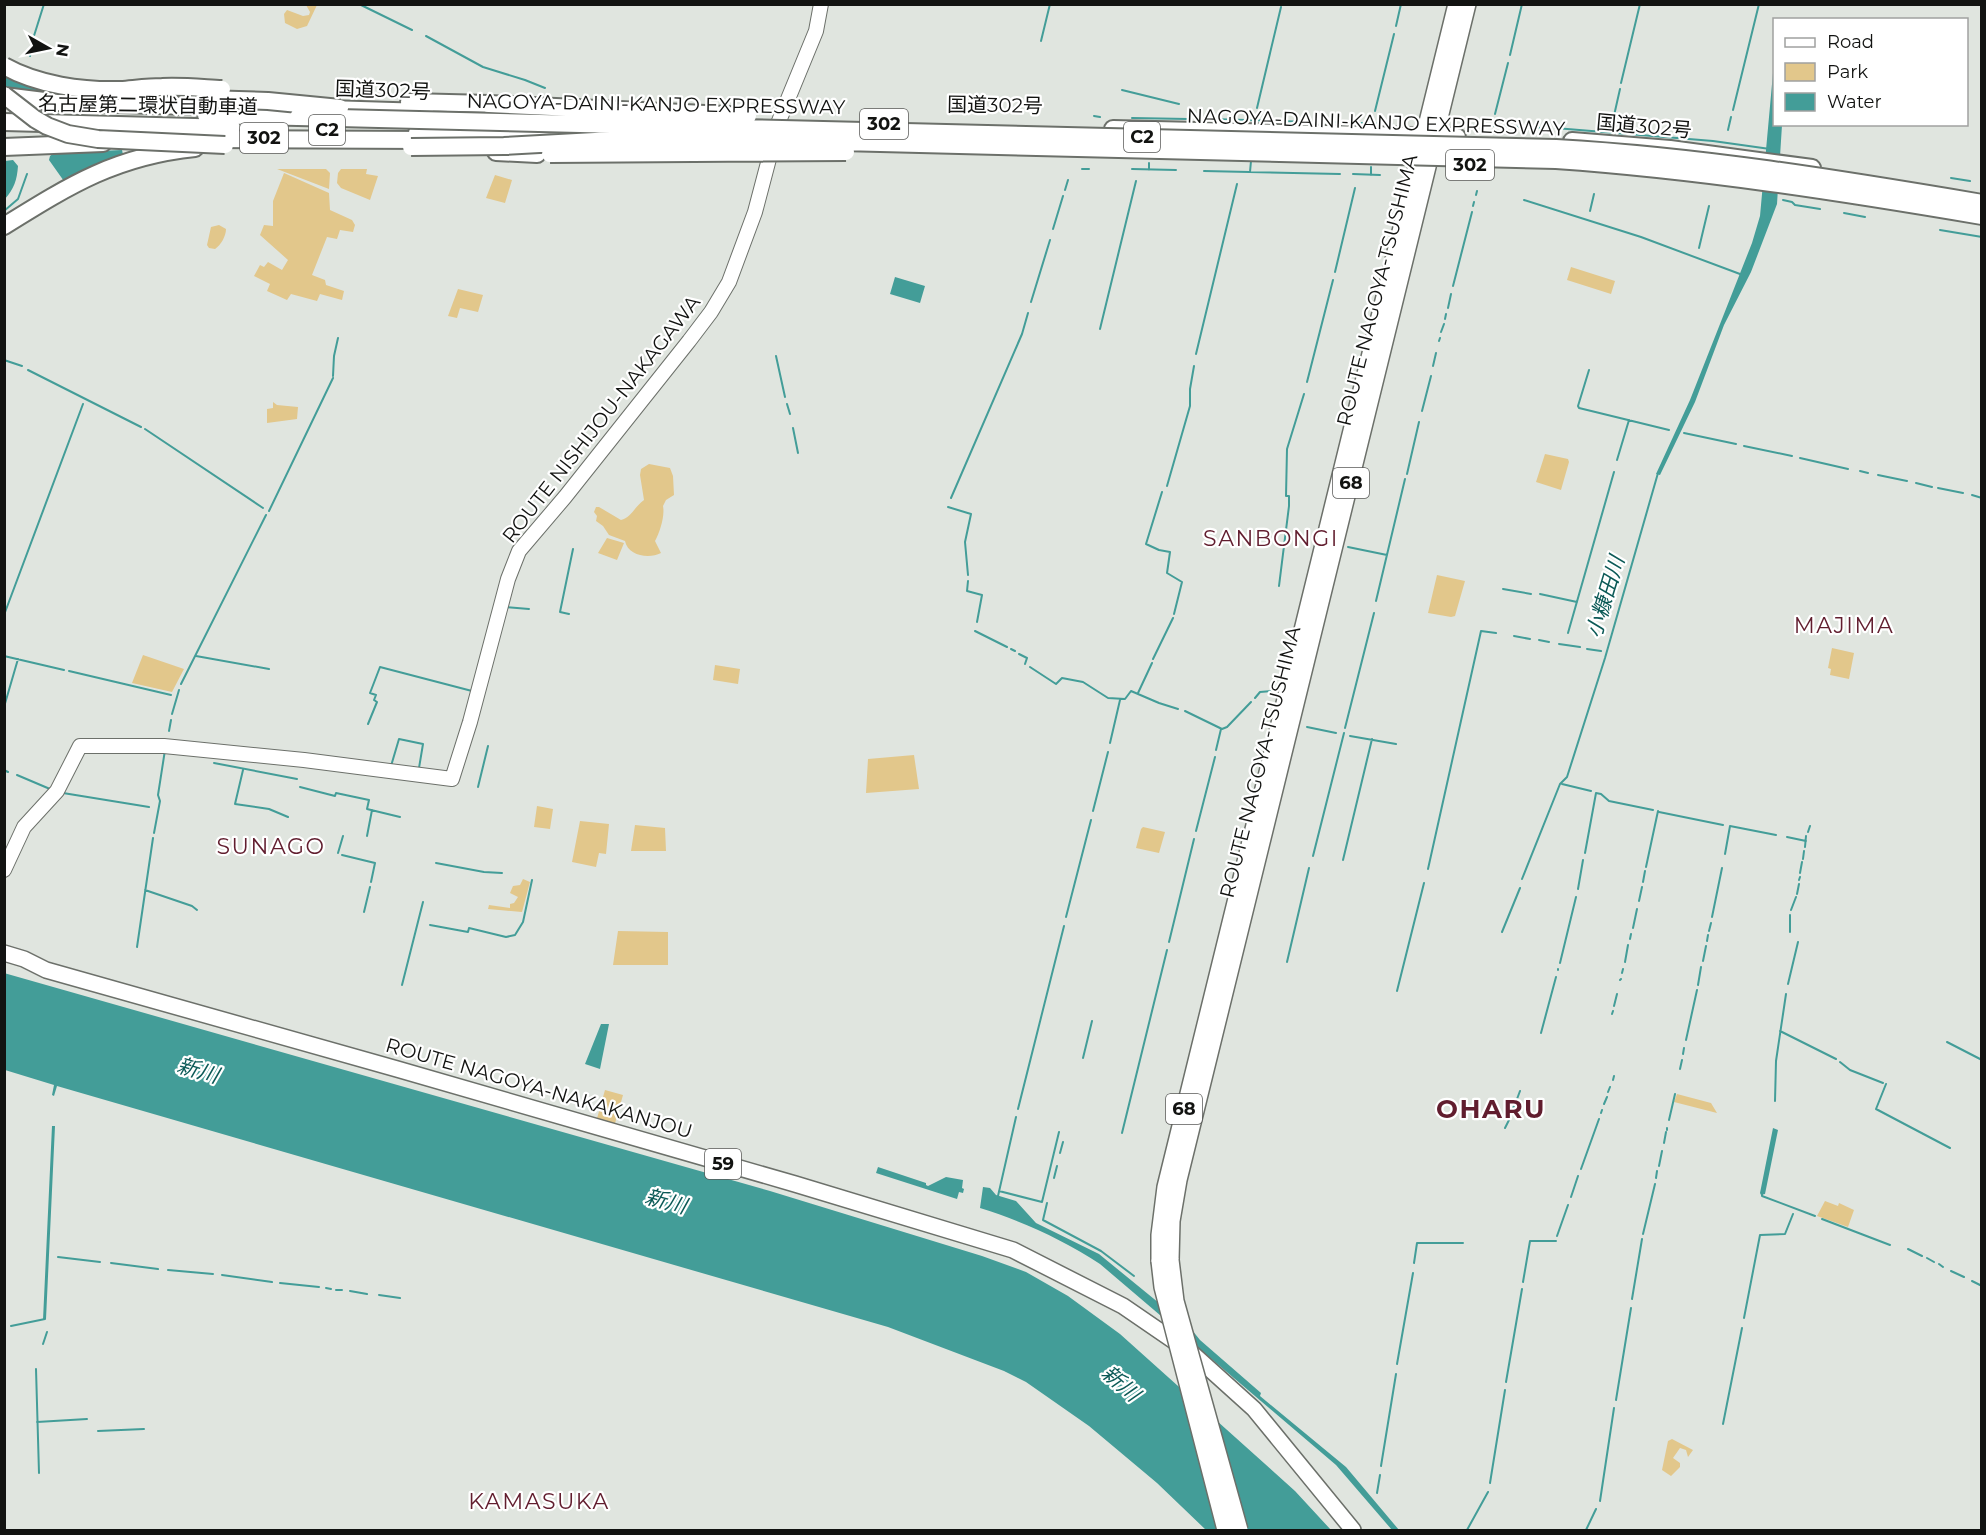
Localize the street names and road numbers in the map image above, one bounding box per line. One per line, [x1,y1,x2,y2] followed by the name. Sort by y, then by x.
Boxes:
[335,76,431,104] street label: 国道302号
[467,89,846,119] street label: NAGOYA-DAINI-KANJO EXPRESSWAY
[38,91,258,119] street label: 名古屋第二環状自動車道
[947,92,1043,118] street label: 国道302号
[1186,103,1566,141] street label: NAGOYA-DAINI-KANJO EXPRESSWAY
[860,109,908,139] road number: 302
[1595,110,1693,142] street label: 国道302号
[309,115,345,145] road number: C2
[1124,122,1160,152] road number: C2
[240,123,288,153] road number: 302
[1446,150,1494,180] road number: 302
[1332,151,1423,428] street label: ROUTE NAGOYA-TSUSHIMA
[497,290,705,548] street label: ROUTE NISHIJOU-NAKAGAWA
[1333,468,1369,498] road number: 68
[1215,623,1306,900] street label: ROUTE NAGOYA-TSUSHIMA
[383,1033,695,1143] street label: ROUTE NAGOYA-NAKAKANJOU
[1166,1094,1202,1124] road number: 68
[705,1149,741,1179] road number: 59

